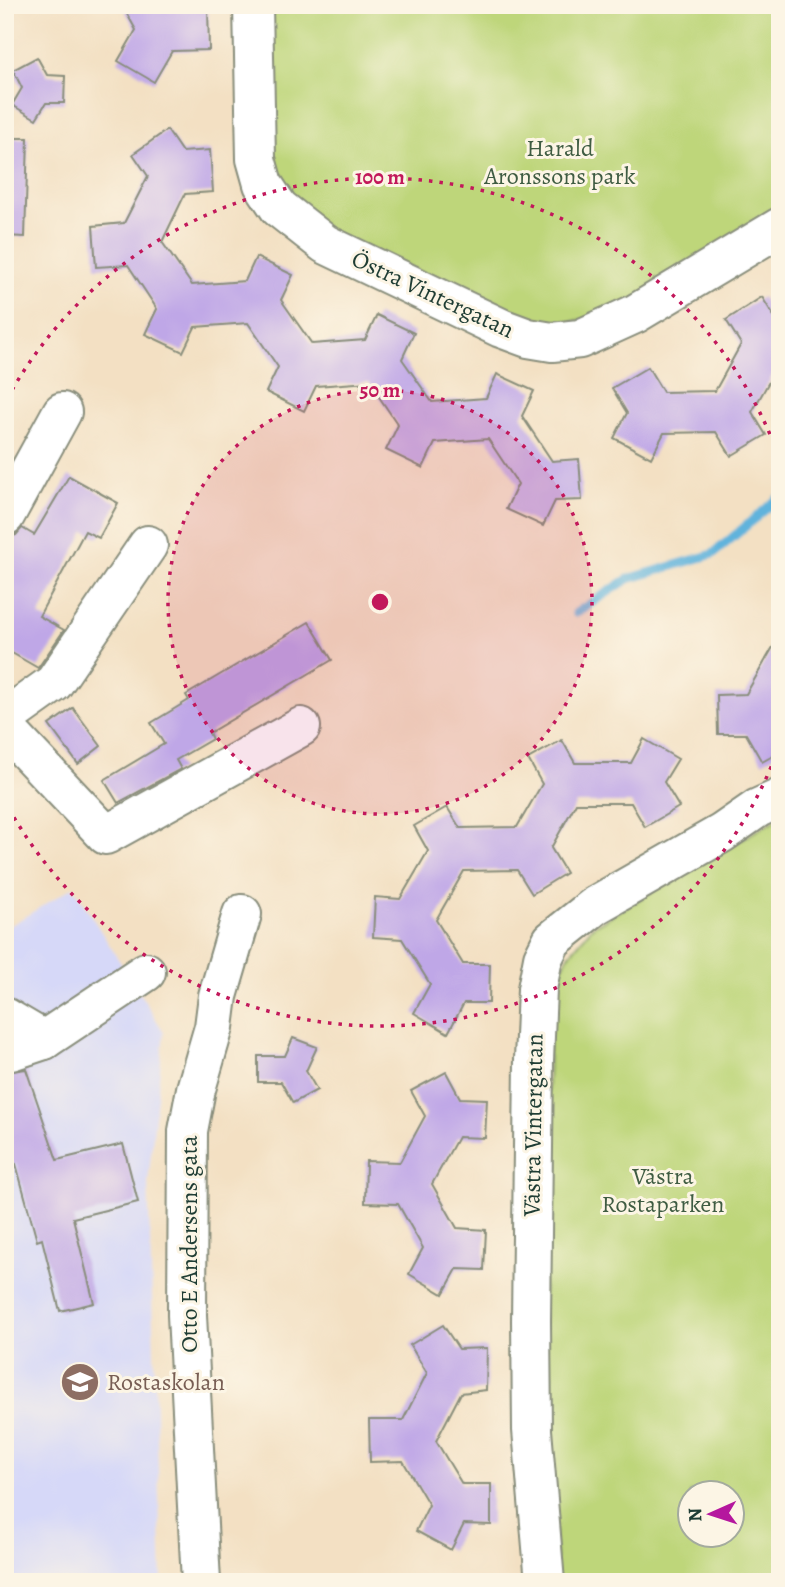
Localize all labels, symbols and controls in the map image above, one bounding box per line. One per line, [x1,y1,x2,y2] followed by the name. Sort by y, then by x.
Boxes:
[483,132,636,192] park label: Harald Aronssons park
[355,163,405,191] text: 100 m
[347,242,519,346] street label: Östra Vintergatan
[360,376,401,404] text: 50 m
[368,590,392,614] centre of rings
[515,1033,551,1218] street label: Västra Vintergatan
[173,1134,205,1353] street label: Otto E Andersens gata
[601,1160,725,1220] park label: Västra Rostaparken
[59,1361,101,1403] school or university icon: Rostaskolan
[107,1366,225,1398] place label: Rostaskolan
[676,1478,746,1548] north arrow
[682,1507,708,1522] text: N

